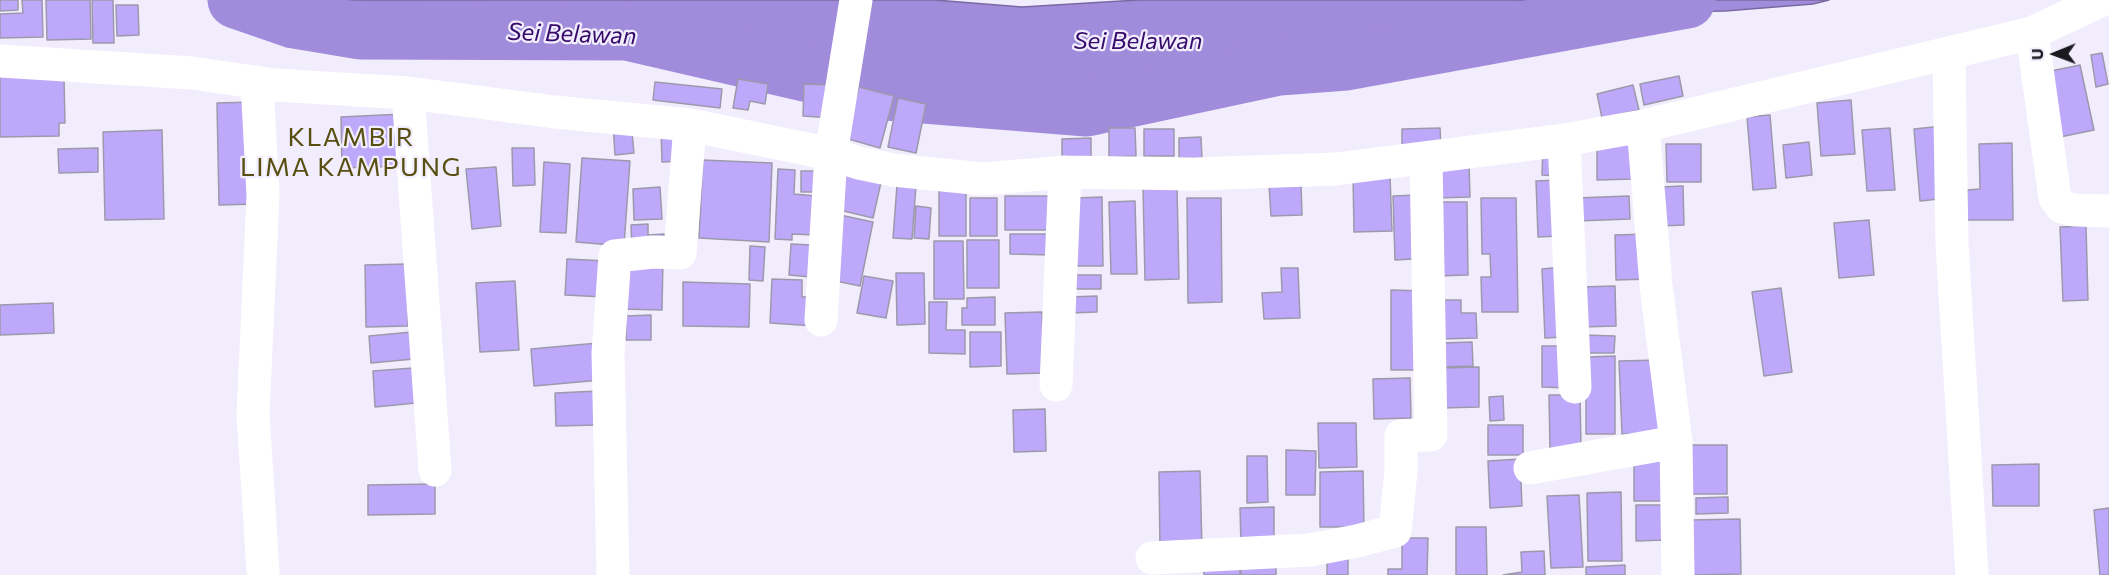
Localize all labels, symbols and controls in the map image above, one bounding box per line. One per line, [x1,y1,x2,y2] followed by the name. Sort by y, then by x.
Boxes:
[507,17,637,51] water label: Sei Belawan
[2025,24,2085,84] north arrow
[1073,27,1203,55] water label: Sei Belawan
[2027,48,2046,60] text: U
[240,121,462,182] district label: KLAMBIR LIMA KAMPUNG

